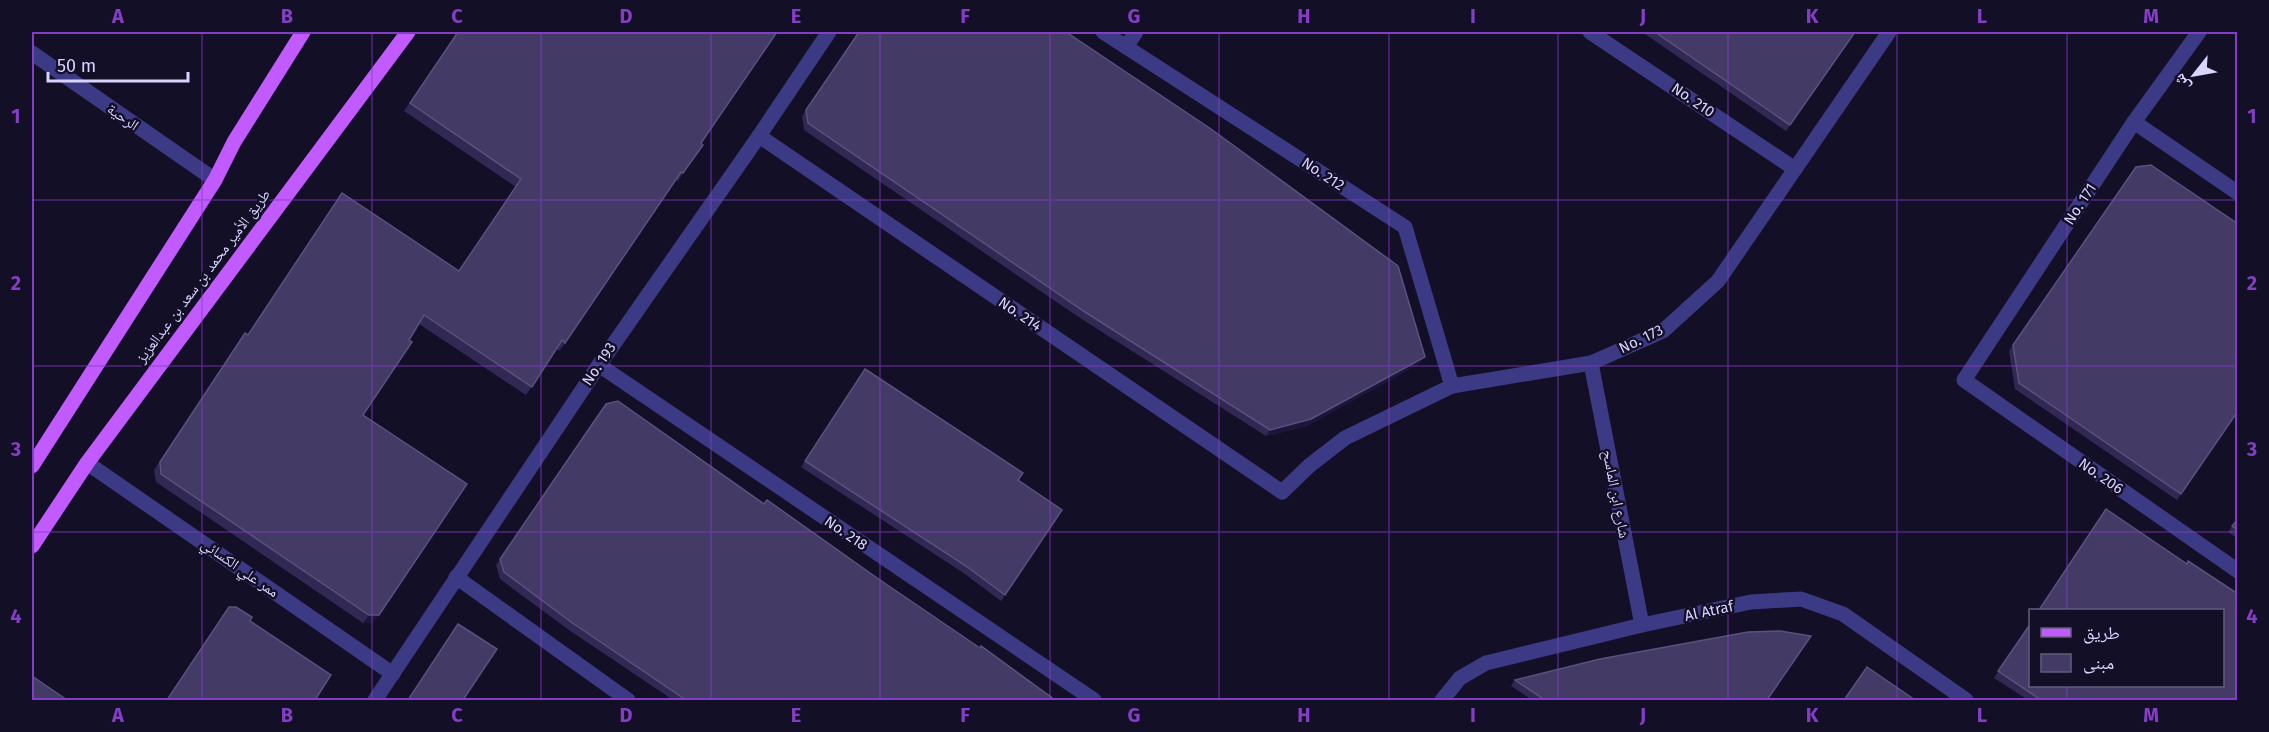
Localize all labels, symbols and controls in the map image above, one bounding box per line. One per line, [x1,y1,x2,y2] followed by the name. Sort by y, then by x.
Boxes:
[111,4,125,28] text: A
[281,4,293,28] text: B
[451,4,463,28] text: C
[619,4,633,28] text: D
[791,4,801,28] text: E
[960,4,970,28] text: F
[1128,4,1140,28] text: G
[1297,4,1311,28] text: H
[1470,4,1476,28] text: I
[1639,4,1646,28] text: J
[1806,4,1819,28] text: K
[1977,4,1987,28] text: L
[2143,4,2159,28] text: M
[48,45,188,83] scale bar
[2164,45,2224,105] north arrow
[57,55,96,77] text: 50 m
[2169,70,2194,95] text: ش
[1668,79,1718,121] street label: No. 210
[104,100,142,134] street label: الرحية
[11,104,21,128] text: 1
[2247,104,2257,128] text: 1
[1298,154,1348,194] street label: No. 212
[2060,180,2100,228] street label: No. 171
[131,186,275,368] street label: طريق الأمير محمد بن سعد بن عبدالعزيز
[11,271,21,295] text: 2
[2247,271,2257,295] text: 2
[995,293,1045,335] street label: No. 214
[1616,321,1666,357] street label: No. 173
[578,339,620,389] street label: No. 193
[10,437,21,461] text: 3
[2246,437,2257,461] text: 3
[1598,448,1633,540] street label: شارع ابن الماسح
[2075,454,2127,498] street label: No. 206
[821,512,871,554] street label: No. 218
[196,535,282,604] street label: ممر علي الكسائي
[1683,597,1736,625] street label: Al Atraf
[10,604,22,628] text: 4
[2246,604,2258,628] text: 4
[2029,609,2224,687] legend
[2083,622,2120,644] text: طريق
[2083,652,2114,674] text: مبنى
[111,703,125,727] text: A
[281,703,293,727] text: B
[451,703,463,727] text: C
[619,703,633,727] text: D
[791,703,801,727] text: E
[960,703,970,727] text: F
[1128,703,1140,727] text: G
[1297,703,1311,727] text: H
[1470,703,1476,727] text: I
[1639,703,1646,727] text: J
[1806,703,1819,727] text: K
[1977,703,1987,727] text: L
[2143,703,2159,727] text: M

